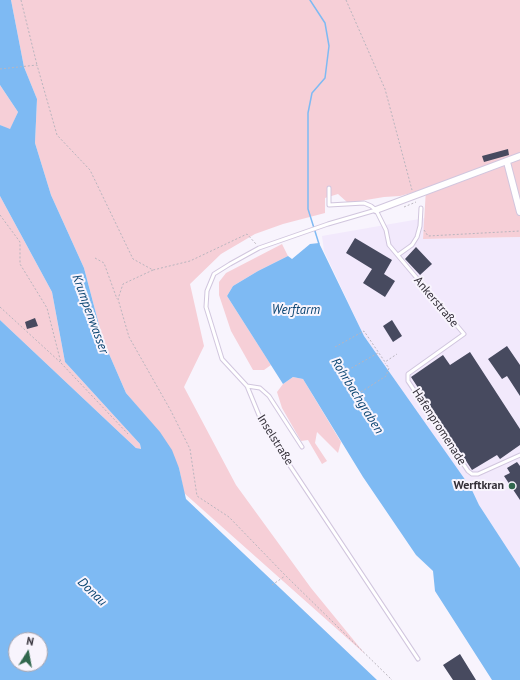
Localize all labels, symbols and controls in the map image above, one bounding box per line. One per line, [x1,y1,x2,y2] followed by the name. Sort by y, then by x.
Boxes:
[68,272,112,356] water label: Krumpenwasser
[411,274,461,330] street label: Ankerstraße
[272,302,320,318] water label: Werftarm
[327,355,387,437] water label: Rohrbachgraben
[409,386,469,468] street label: Hafenpromenade
[254,412,296,468] street label: Inselstraße
[453,479,504,493] place label: Werftkran
[507,481,517,491] marker: Werftkran
[74,574,110,610] water label: Donau
[8,632,48,672] north arrow
[25,634,35,649] text: N

